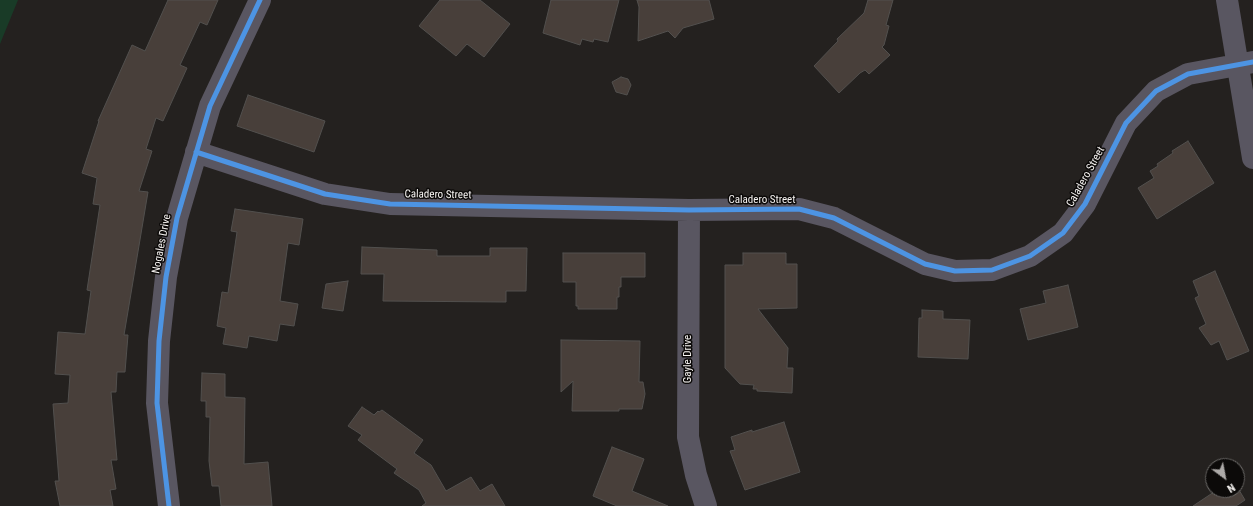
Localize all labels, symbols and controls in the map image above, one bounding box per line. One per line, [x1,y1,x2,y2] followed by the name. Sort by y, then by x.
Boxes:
[1064,145,1108,209] street label: Caladero Street
[404,188,472,202] street label: Caladero Street
[729,193,795,207] street label: Caladero Street
[150,213,174,275] street label: Nogales Drive
[681,335,695,383] street label: Gayle Drive
[1205,458,1245,498] north arrow
[1225,480,1237,495] text: N

